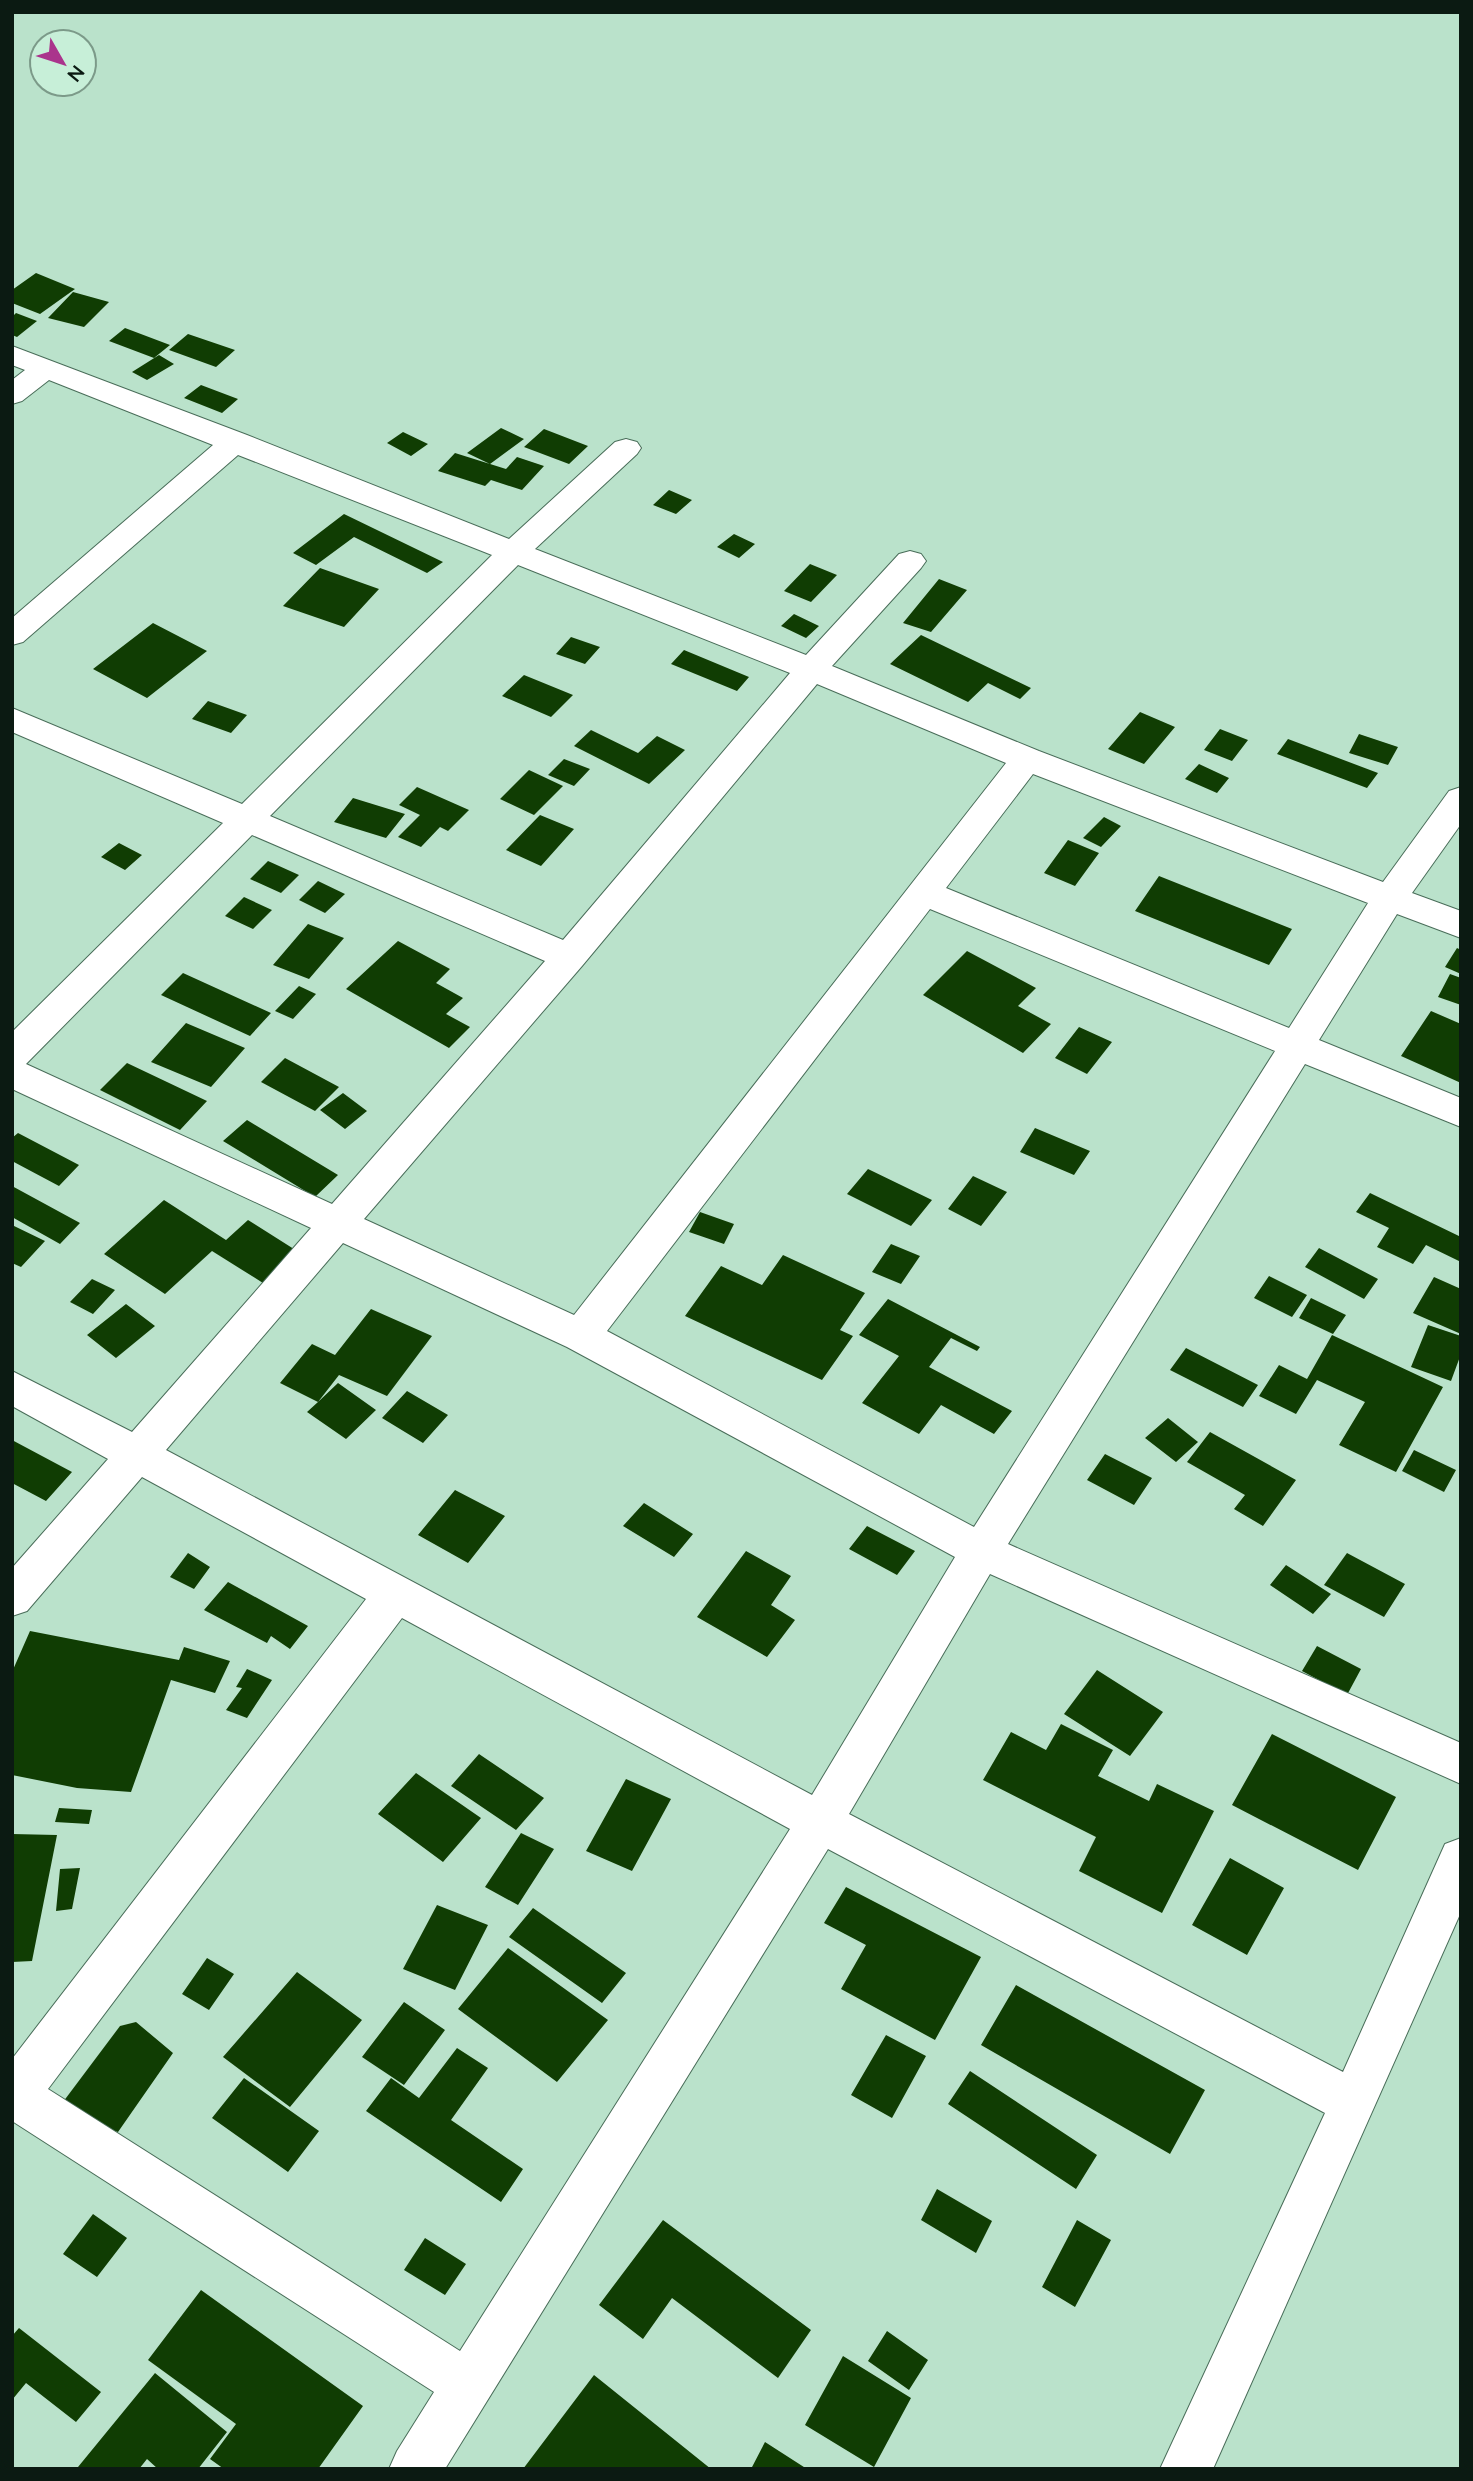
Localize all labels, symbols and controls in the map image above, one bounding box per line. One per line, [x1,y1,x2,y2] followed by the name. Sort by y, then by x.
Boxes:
[28,28,98,98] north arrow
[62,61,90,87] text: N

